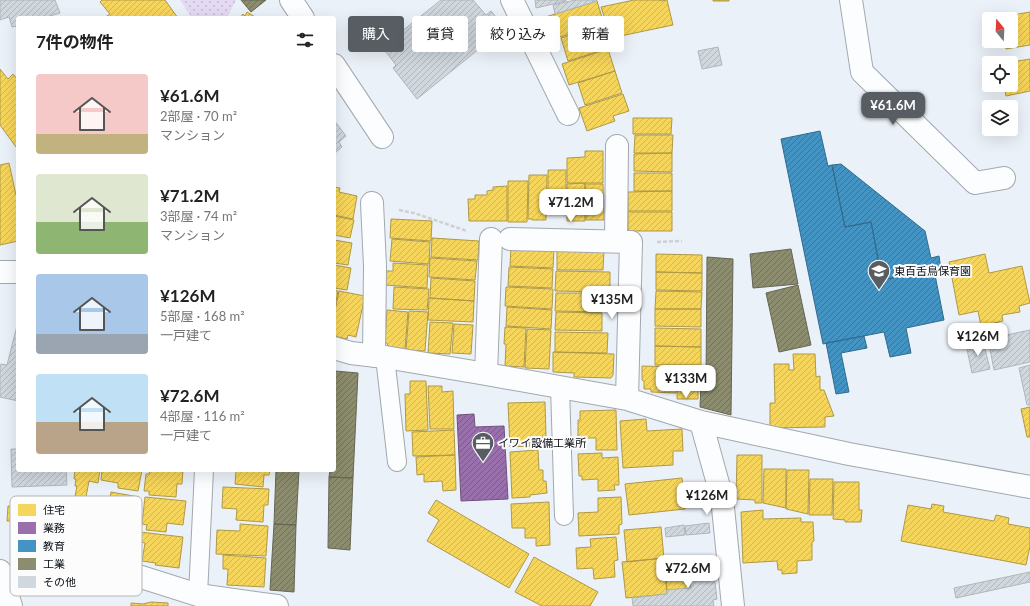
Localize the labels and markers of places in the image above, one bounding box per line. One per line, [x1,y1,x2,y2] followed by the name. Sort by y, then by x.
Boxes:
[860,92,926,126] pin: ¥61.6M
[538,189,604,223] pin: ¥71.2M
[866,258,892,291] school or university icon: 東百舌鳥保育園
[894,264,971,277] place label: 東百舌鳥保育園
[584,286,640,320] pin: ¥135M
[950,323,1006,357] pin: ¥126M
[658,365,714,399] pin: ¥133M
[470,430,496,463] office icon: イワイ設備工業所
[498,436,587,449] place label: イワイ設備工業所
[679,482,735,516] pin: ¥126M
[655,555,721,589] pin: ¥72.6M

